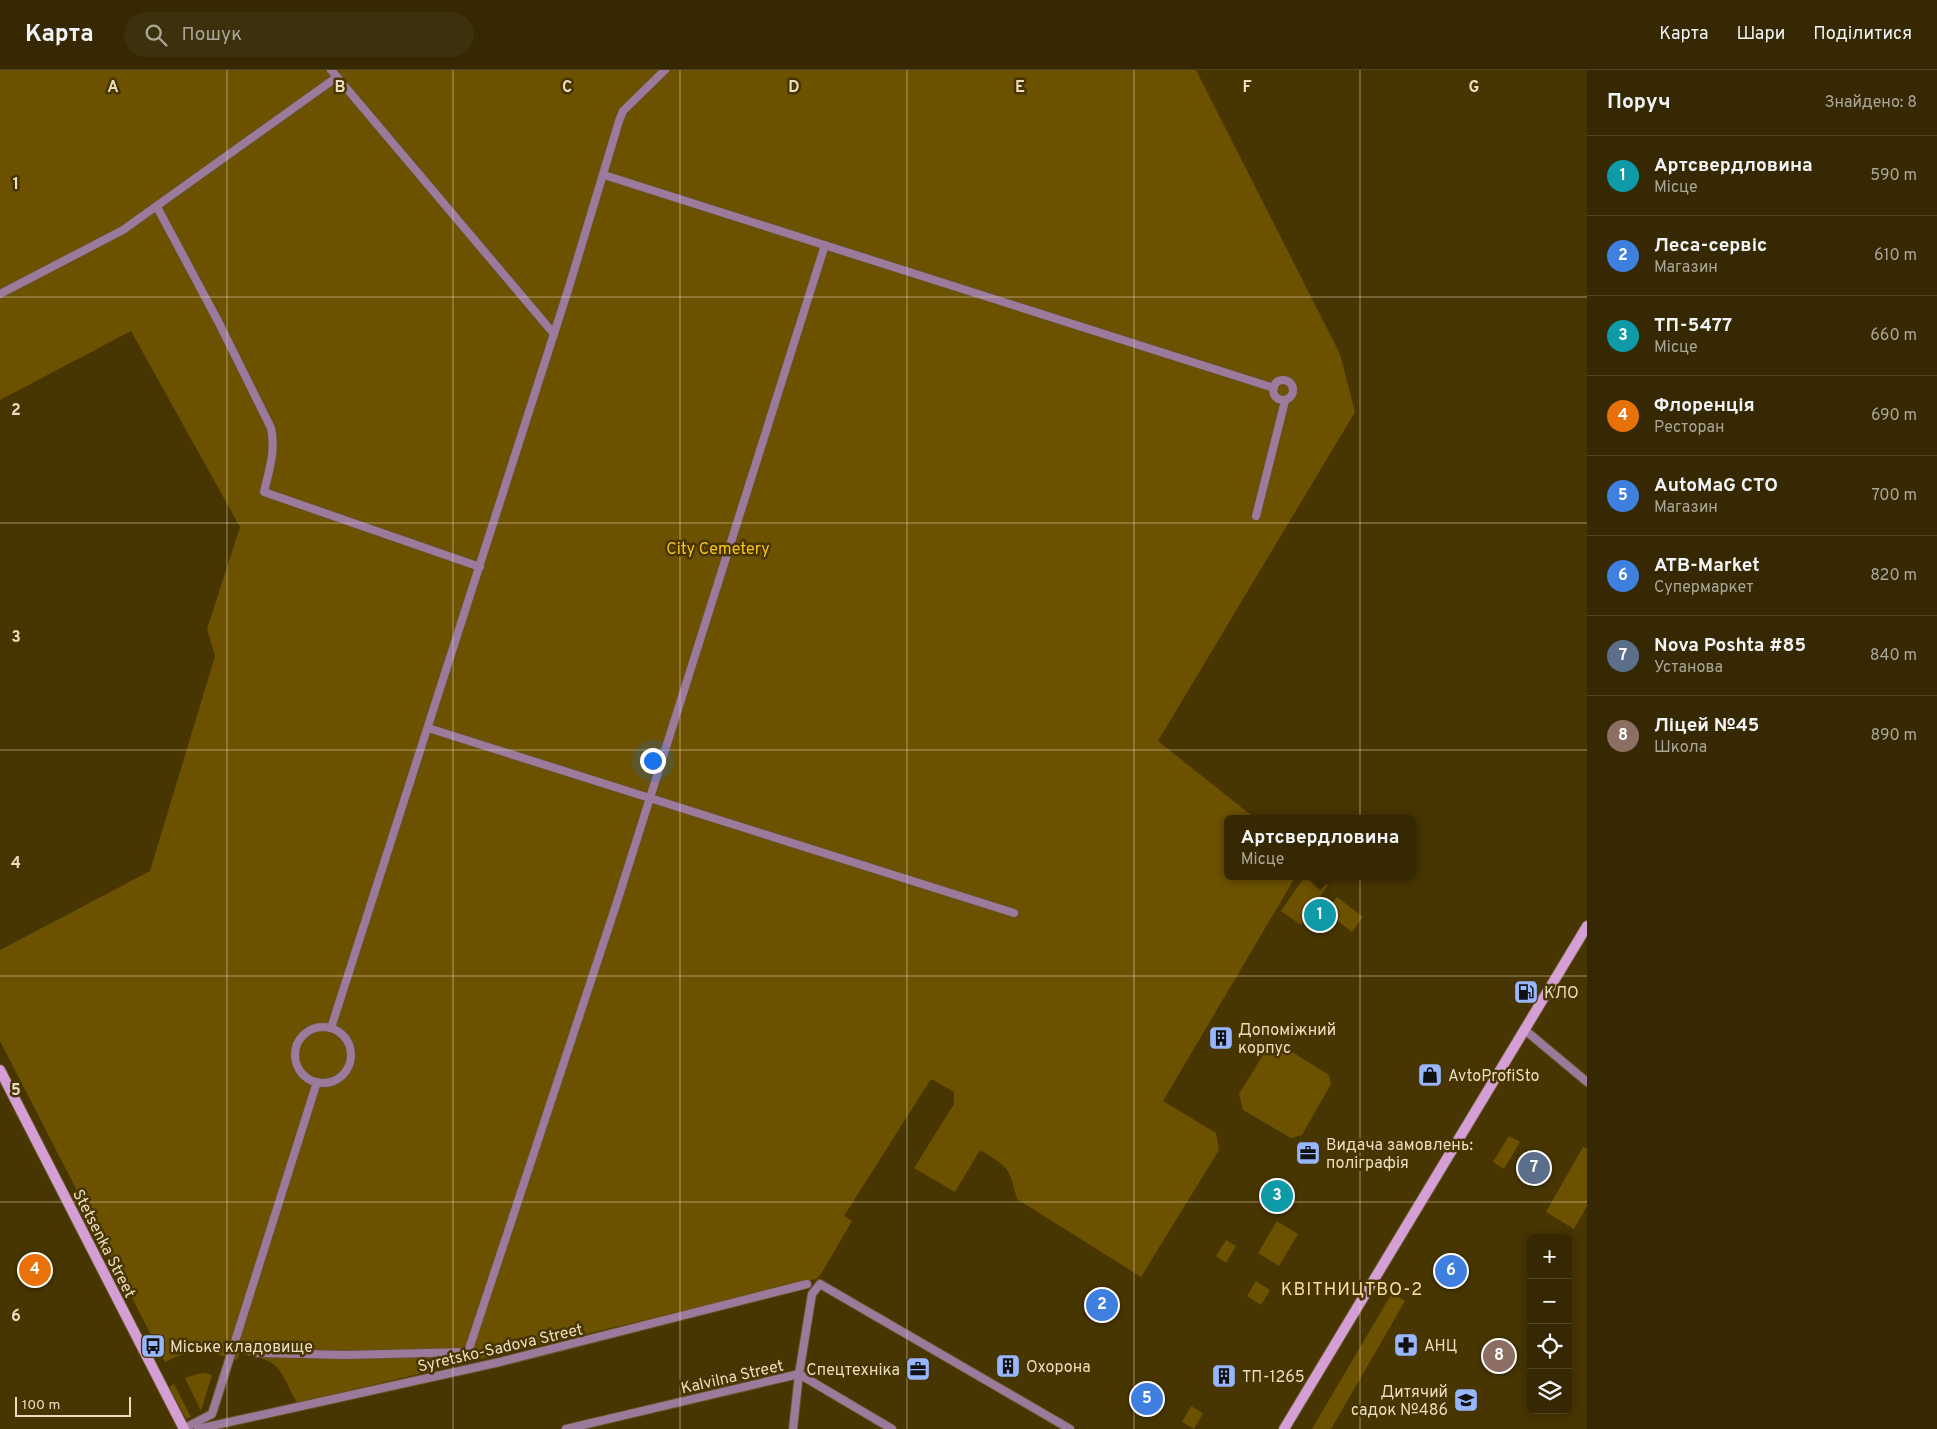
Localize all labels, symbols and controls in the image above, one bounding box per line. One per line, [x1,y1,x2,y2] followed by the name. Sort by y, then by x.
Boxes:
[124,12,474,57] search box
[25,20,94,50] text: Карта
[142,21,170,49] icon: search
[182,23,242,47] text: Пошук
[1659,23,1708,46] text: Карта
[1736,23,1785,46] text: Шари
[1813,23,1912,46] text: Поділитися
[107,78,119,98] text: A
[334,78,346,98] text: B
[562,78,572,98] text: C
[788,78,800,98] text: D
[1015,78,1025,98] text: E
[1242,78,1252,98] text: F
[1469,78,1479,98] text: G
[1607,89,1671,116] text: Поруч
[1824,93,1917,113] text: Знайдено: 8
[1654,154,1813,178] text: Артсвердловина
[1620,166,1626,186] text: 1
[1870,166,1917,186] text: 590 m
[13,175,19,195] text: 1
[1654,178,1698,198] text: Місце
[1654,234,1767,258] text: Леса-сервіс
[1618,246,1628,266] text: 2
[1874,246,1917,266] text: 610 m
[1654,258,1718,278] text: Магазин
[1654,314,1732,338] text: ТП-5477
[1618,326,1628,346] text: 3
[1870,326,1917,346] text: 660 m
[1654,338,1698,358] text: Місце
[1654,394,1755,418] text: Флоренція
[11,401,21,421] text: 2
[1618,406,1628,426] text: 4
[1871,406,1917,426] text: 690 m
[1654,418,1725,438] text: Ресторан
[1654,474,1778,498] text: AutoMaG СТО
[1618,486,1628,506] text: 5
[1871,486,1917,506] text: 700 m
[1654,498,1718,518] text: Магазин
[666,540,770,560] park label: City Cemetery
[1654,554,1760,578] text: ATB-Market
[1618,566,1628,586] text: 6
[1870,566,1917,586] text: 820 m
[1654,578,1754,598] text: Супермаркет
[11,628,21,648] text: 3
[1654,634,1806,658] text: Nova Poshta #85
[1619,646,1627,666] text: 7
[1870,646,1917,666] text: 840 m
[1654,658,1723,678] text: Установа
[1654,714,1759,738] text: Ліцей №45
[1618,726,1628,746] text: 8
[1871,726,1917,746] text: 890 m
[1654,738,1707,758] text: Школа
[640,748,666,774] your location
[1224,815,1416,880] popup
[1241,826,1399,850] text: Артсвердловина
[1241,850,1284,870] text: Місце
[11,854,21,874] text: 4
[1304,896,1336,934] pin: 1
[1513,979,1539,1005] fuel station icon: КЛО
[1544,984,1579,1004] place label: КЛО
[1238,1021,1336,1059] place label: Допоміжний корпус
[1208,1025,1234,1051] building icon: Допоміжний корпус
[1417,1062,1443,1088] shop icon: AvtoProfiSto
[1448,1067,1540,1087] place label: AvtoProfiSto
[11,1081,21,1101] text: 5
[1326,1136,1473,1174] place label: Видача замовлень: поліграфія
[1295,1140,1321,1166] office icon: Видача замовлень: поліграфія
[1518,1149,1550,1187] pin: 7
[1261,1177,1293,1215] pin: 3
[67,1186,139,1302] street label: Stetsenka Street
[1527,1234,1572,1414] map controls
[1527,1234,1572,1279] button: +
[19,1251,51,1289] pin: 4
[1435,1252,1467,1290] pin: 6
[1281,1279,1423,1302] district label: КВІТНИЦТВО-2
[1527,1279,1572,1324] button: −
[1086,1286,1118,1324] pin: 2
[11,1307,21,1327] text: 6
[416,1320,585,1378] street label: Syretsko-Sadova Street
[1527,1324,1572,1369] button: locate
[1393,1332,1419,1358] pharmacy icon: АНЦ
[140,1333,166,1359] bus stop icon: Міське кладовище
[1424,1337,1457,1357] place label: АНЦ
[1483,1337,1515,1375] pin: 8
[170,1338,313,1358] place label: Міське кладовище
[995,1353,1021,1379] building icon: Охорона
[679,1356,786,1399] street label: Kalvilna Street
[905,1356,931,1382] office icon: Спецтехніка
[1026,1358,1091,1378] place label: Охорона
[806,1361,900,1381] place label: Спецтехніка
[1211,1363,1237,1389] building icon: ТП-1265
[1242,1368,1305,1388] place label: ТП-1265
[1527,1369,1572,1414] button: layers
[1131,1380,1163,1418] pin: 5
[1351,1383,1448,1421] place label: Дитячий садок №486
[1453,1387,1479,1413] school or university icon: Дитячий садок №486
[15,1394,131,1417] scale bar
[22,1397,60,1414] text: 100 m

